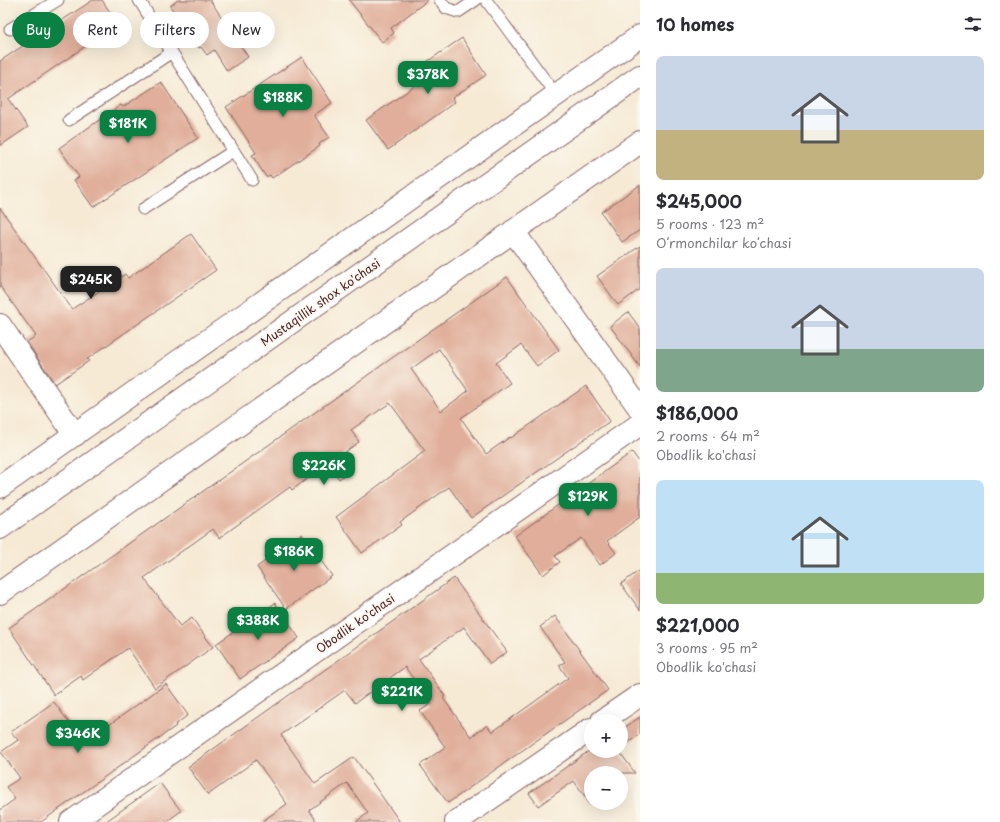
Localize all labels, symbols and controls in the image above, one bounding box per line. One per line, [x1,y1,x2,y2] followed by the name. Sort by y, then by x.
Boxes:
[656,11,734,37] text: 10 homes
[12,12,65,48] chip: Buy
[73,12,132,48] chip: Rent
[140,12,209,48] chip: Filters
[217,12,275,48] chip: New
[962,13,984,35] icon: filters
[400,61,456,95] pin: $378K
[407,64,449,83] text: $378K
[784,82,856,154] icon: home
[255,84,311,118] pin: $188K
[263,87,303,106] text: $188K
[100,110,156,144] pin: $181K
[109,113,147,132] text: $181K
[656,188,742,214] text: $245,000
[656,214,764,233] text: 5 rooms · 123 m²
[656,233,791,252] text: Oʻrmonchilar koʻchasi
[256,254,384,350] street label: Mustaqillik shox ko'chasi
[63,266,119,300] pin: $245K
[69,269,113,288] text: $245K
[784,294,856,366] icon: home
[656,400,738,426] text: $186,000
[656,426,760,445] text: 2 rooms · 64 m²
[656,445,756,464] text: Obodlik ko'chasi
[296,452,352,486] pin: $226K
[302,455,346,474] text: $226K
[560,483,616,517] pin: $129K
[568,486,608,505] text: $129K
[784,506,856,578] icon: home
[266,538,322,572] pin: $186K
[274,541,314,560] text: $186K
[312,589,398,657] street label: Obodlik ko'chasi
[230,607,286,641] pin: $388K
[237,610,279,629] text: $388K
[656,612,740,638] text: $221,000
[656,638,758,657] text: 3 rooms · 95 m²
[656,657,756,676] text: Obodlik ko'chasi
[374,678,430,712] pin: $221K
[381,681,423,700] text: $221K
[584,714,628,810] map controls
[584,714,628,758] button: +
[50,720,106,754] pin: $346K
[55,723,101,742] text: $346K
[584,766,628,810] button: −

